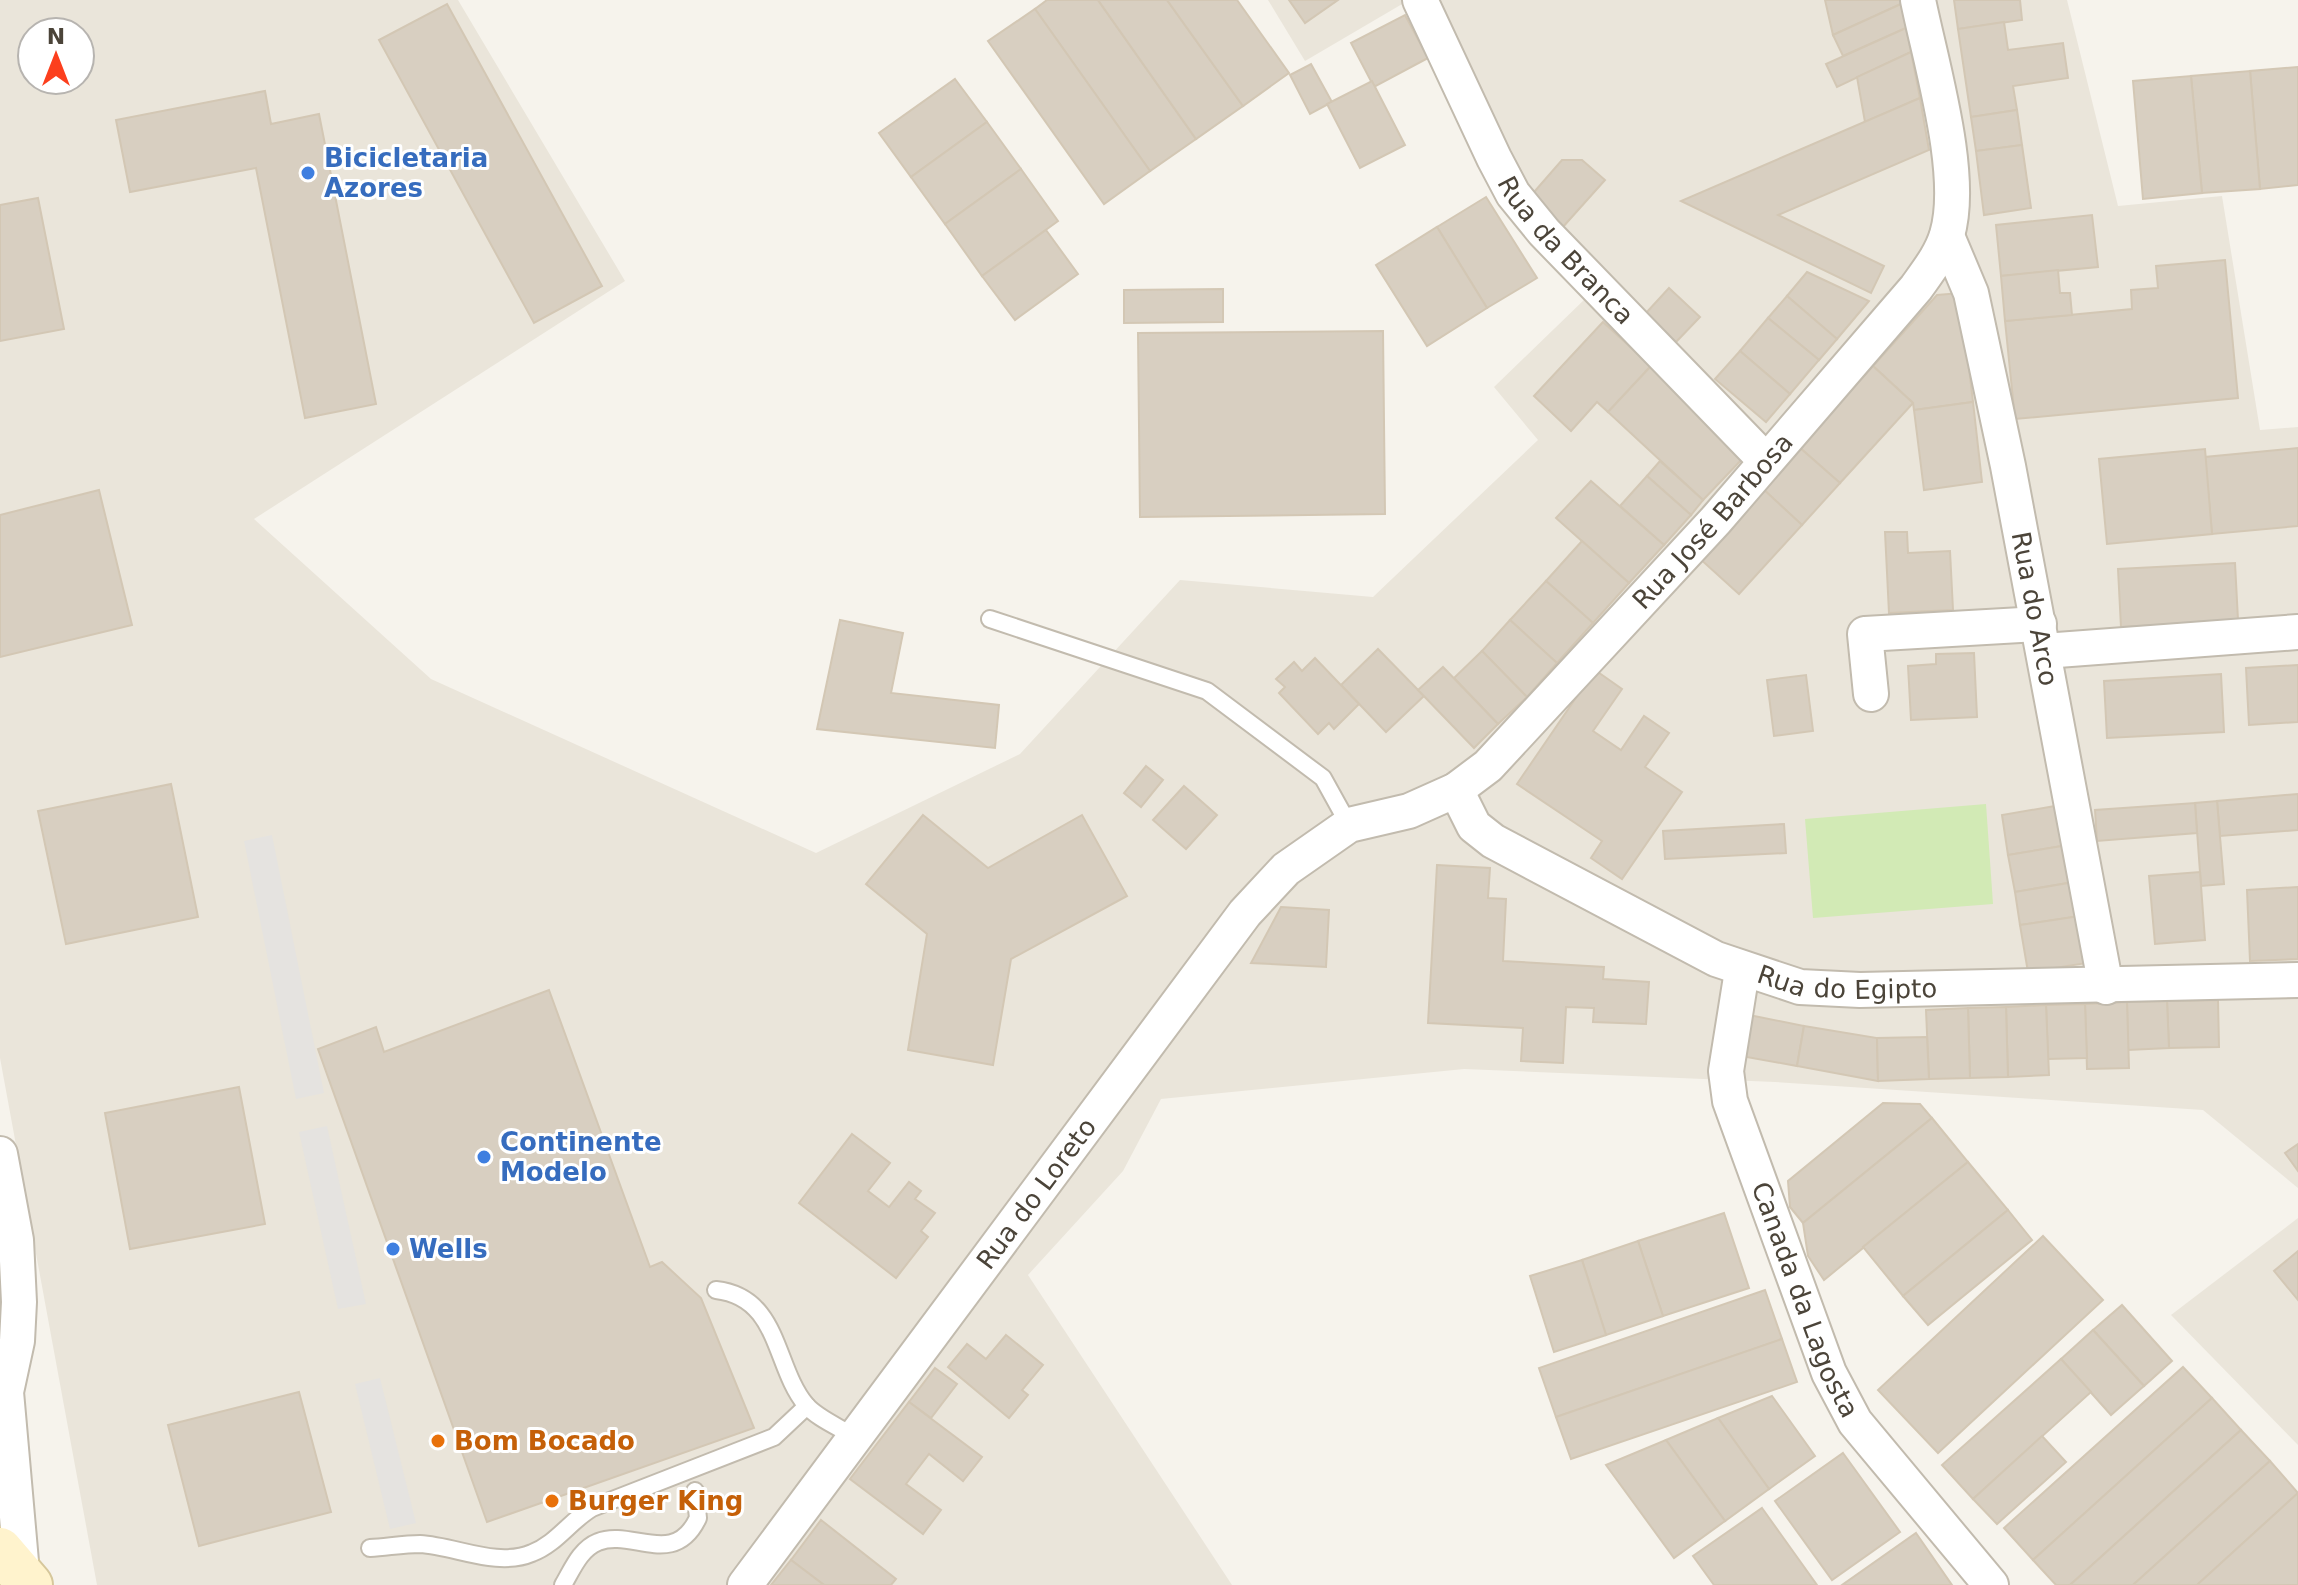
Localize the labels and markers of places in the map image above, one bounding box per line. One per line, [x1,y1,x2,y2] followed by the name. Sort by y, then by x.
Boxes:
[324,143,488,203] place label: Bicicletaria Azores
[299,164,317,182] marker: Bicicletaria Azores
[500,1127,662,1187] place label: Continente Modelo
[475,1148,493,1166] marker: Continente Modelo
[409,1234,488,1264] place label: Wells
[384,1240,402,1258] marker: Wells
[454,1426,635,1456] place label: Bom Bocado
[429,1432,447,1450] marker: Bom Bocado
[568,1486,743,1516] place label: Burger King
[543,1492,561,1510] marker: Burger King

